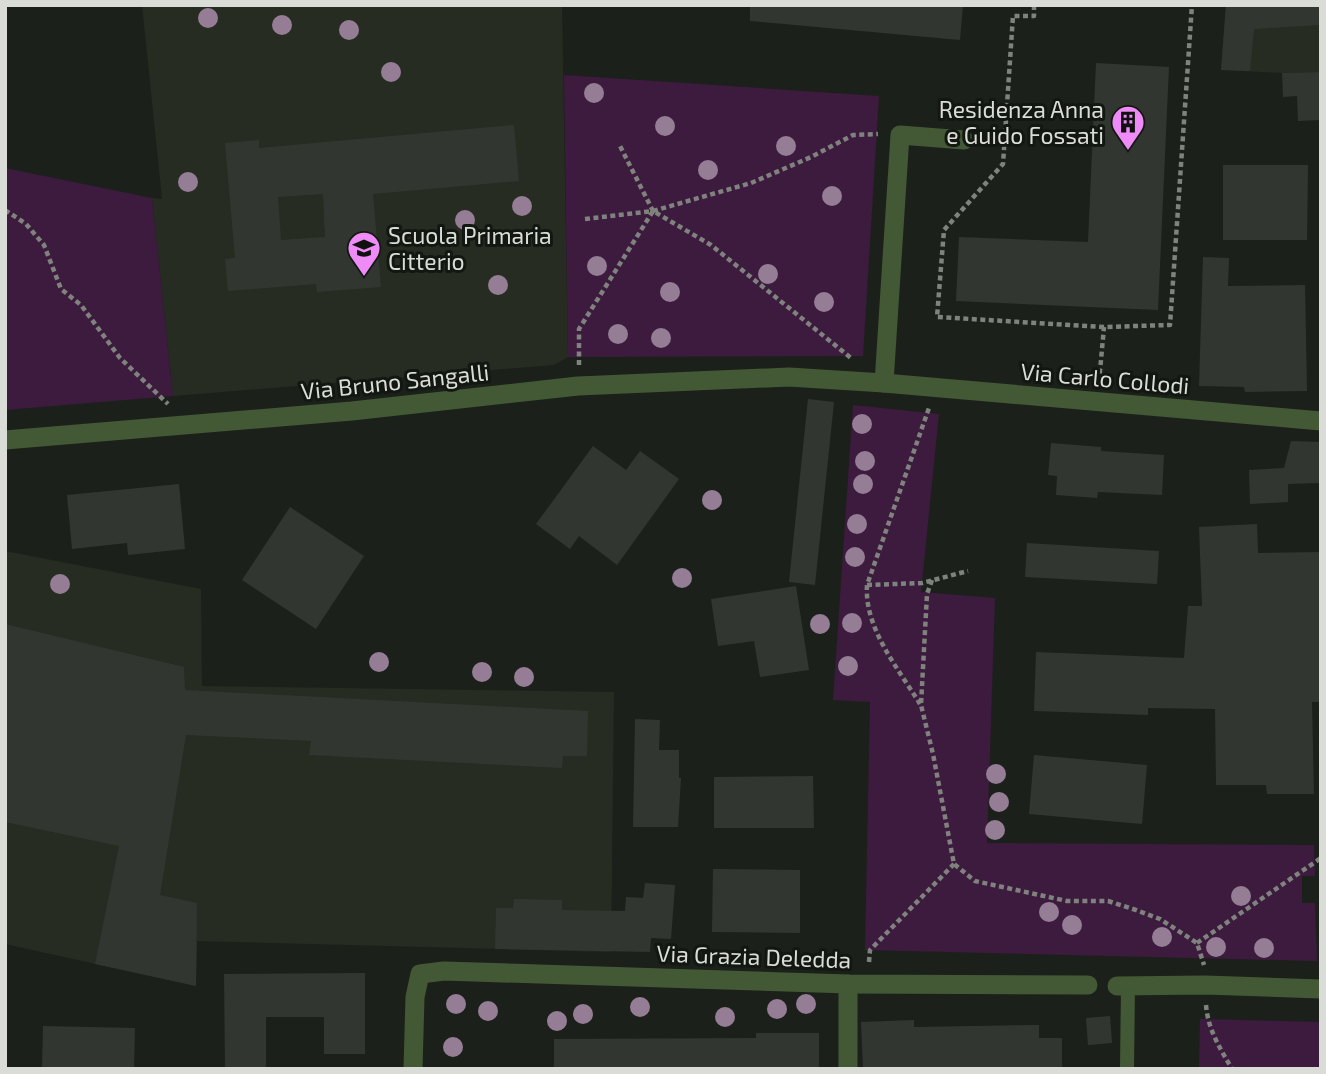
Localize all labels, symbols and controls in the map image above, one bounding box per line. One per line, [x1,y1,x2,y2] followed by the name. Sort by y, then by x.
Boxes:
[939,95,1104,149] place label: Residenza Anna e Guido Fossati
[1109,103,1147,152] building icon: Residenza Anna e Guido Fossati
[388,221,552,275] place label: Scuola Primaria Citterio
[345,229,383,278] school or university icon: Scuola Primaria Citterio
[299,357,491,405] street label: Via Bruno Sangalli
[1019,357,1191,399] street label: Via Carlo Collodi
[656,939,852,973] street label: Via Grazia Deledda

